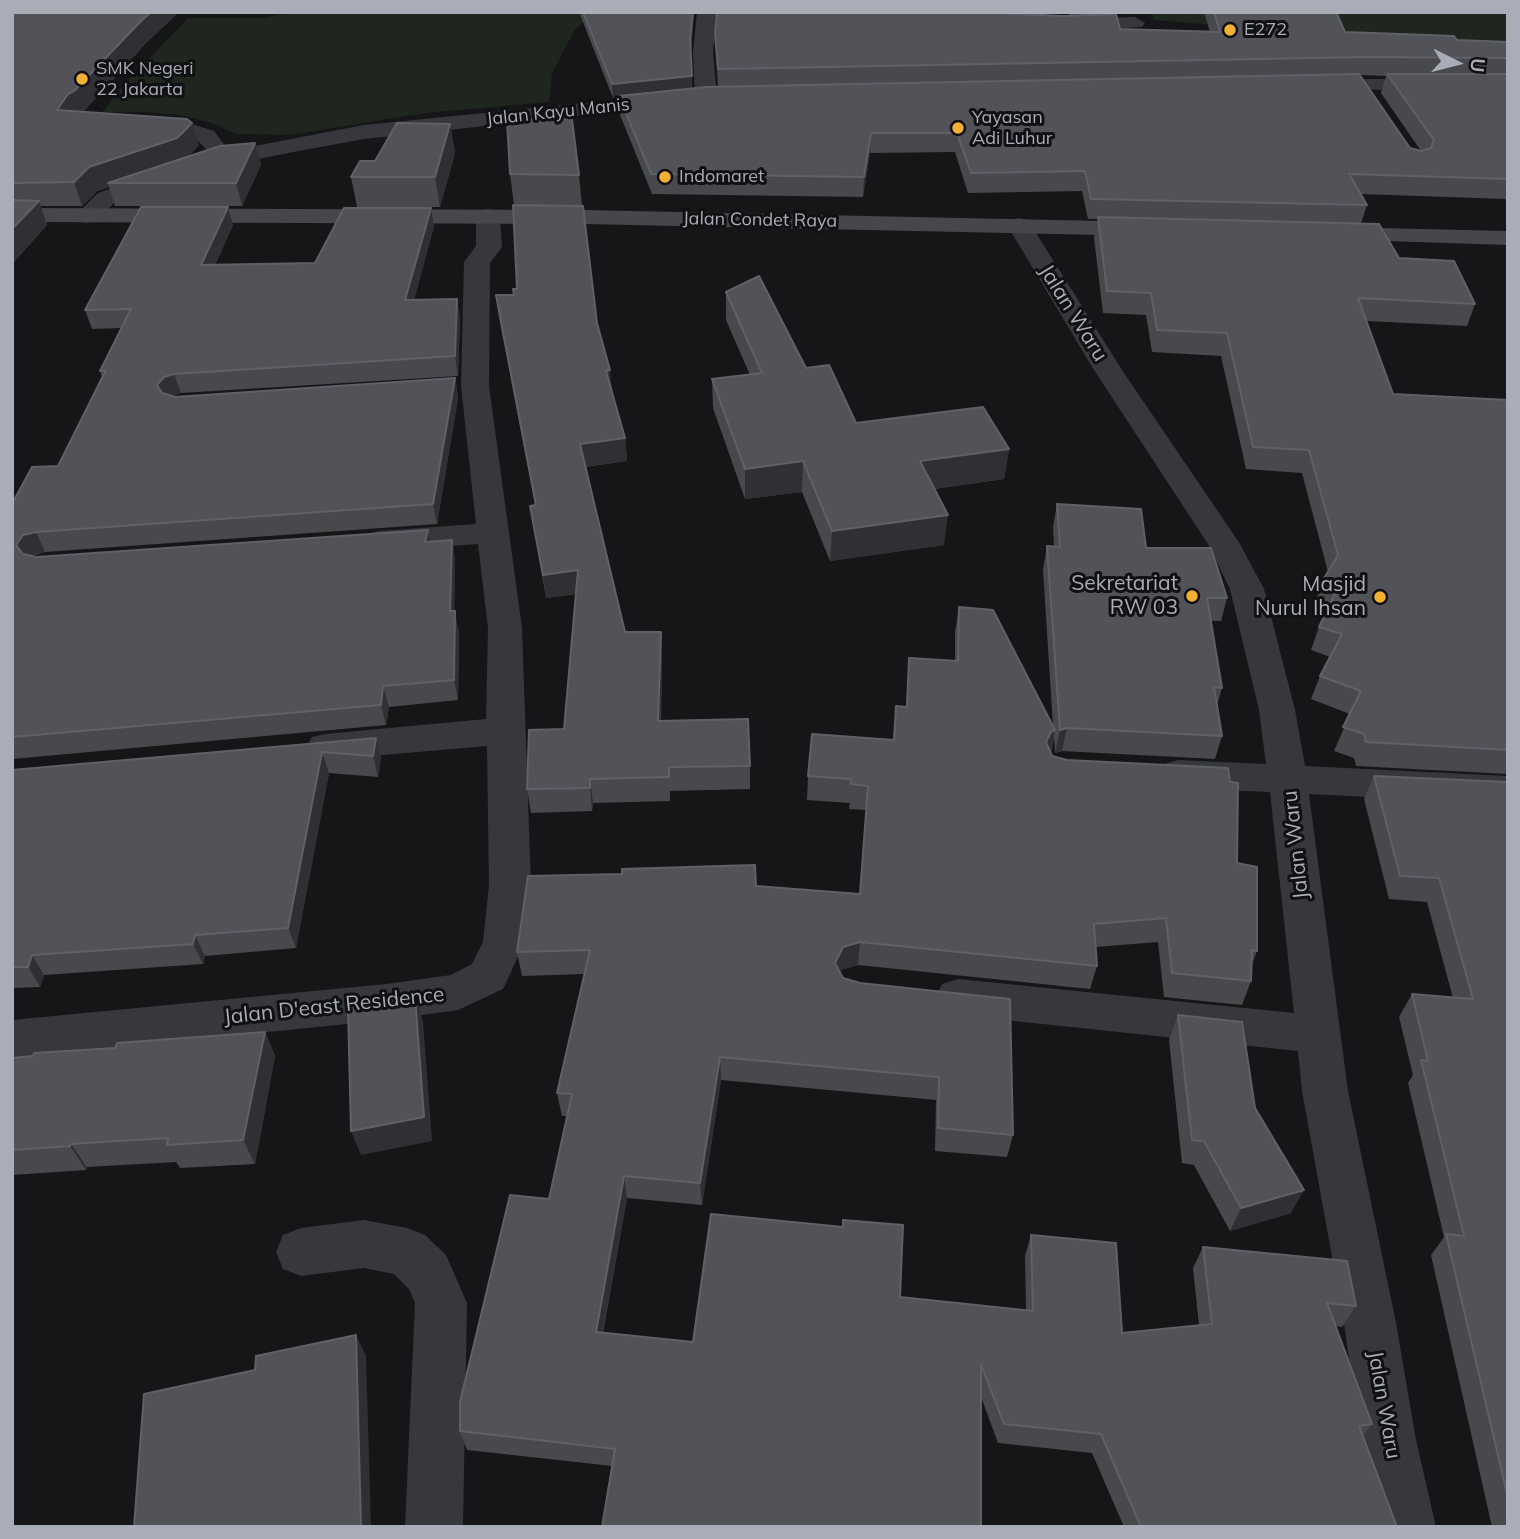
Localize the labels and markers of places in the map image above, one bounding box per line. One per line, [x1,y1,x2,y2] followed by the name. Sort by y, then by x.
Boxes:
[1244,19,1287,41] place label: E272
[1222,22,1238,38] marker: E272
[96,58,193,100] place label: SMK Negeri 22 Jakarta
[74,71,90,87] marker: SMK Negeri 22 Jakarta
[972,107,1052,150] place label: Yayasan Adi Luhur
[950,120,966,136] marker: Yayasan Adi Luhur
[679,166,764,188] place label: Indomaret
[657,169,673,185] marker: Indomaret
[1071,571,1178,621] place label: Sekretariat RW 03
[1255,572,1366,622] place label: Masjid Nurul Ihsan
[1184,588,1200,604] marker: Sekretariat RW 03
[1372,589,1388,605] marker: Masjid Nurul Ihsan

